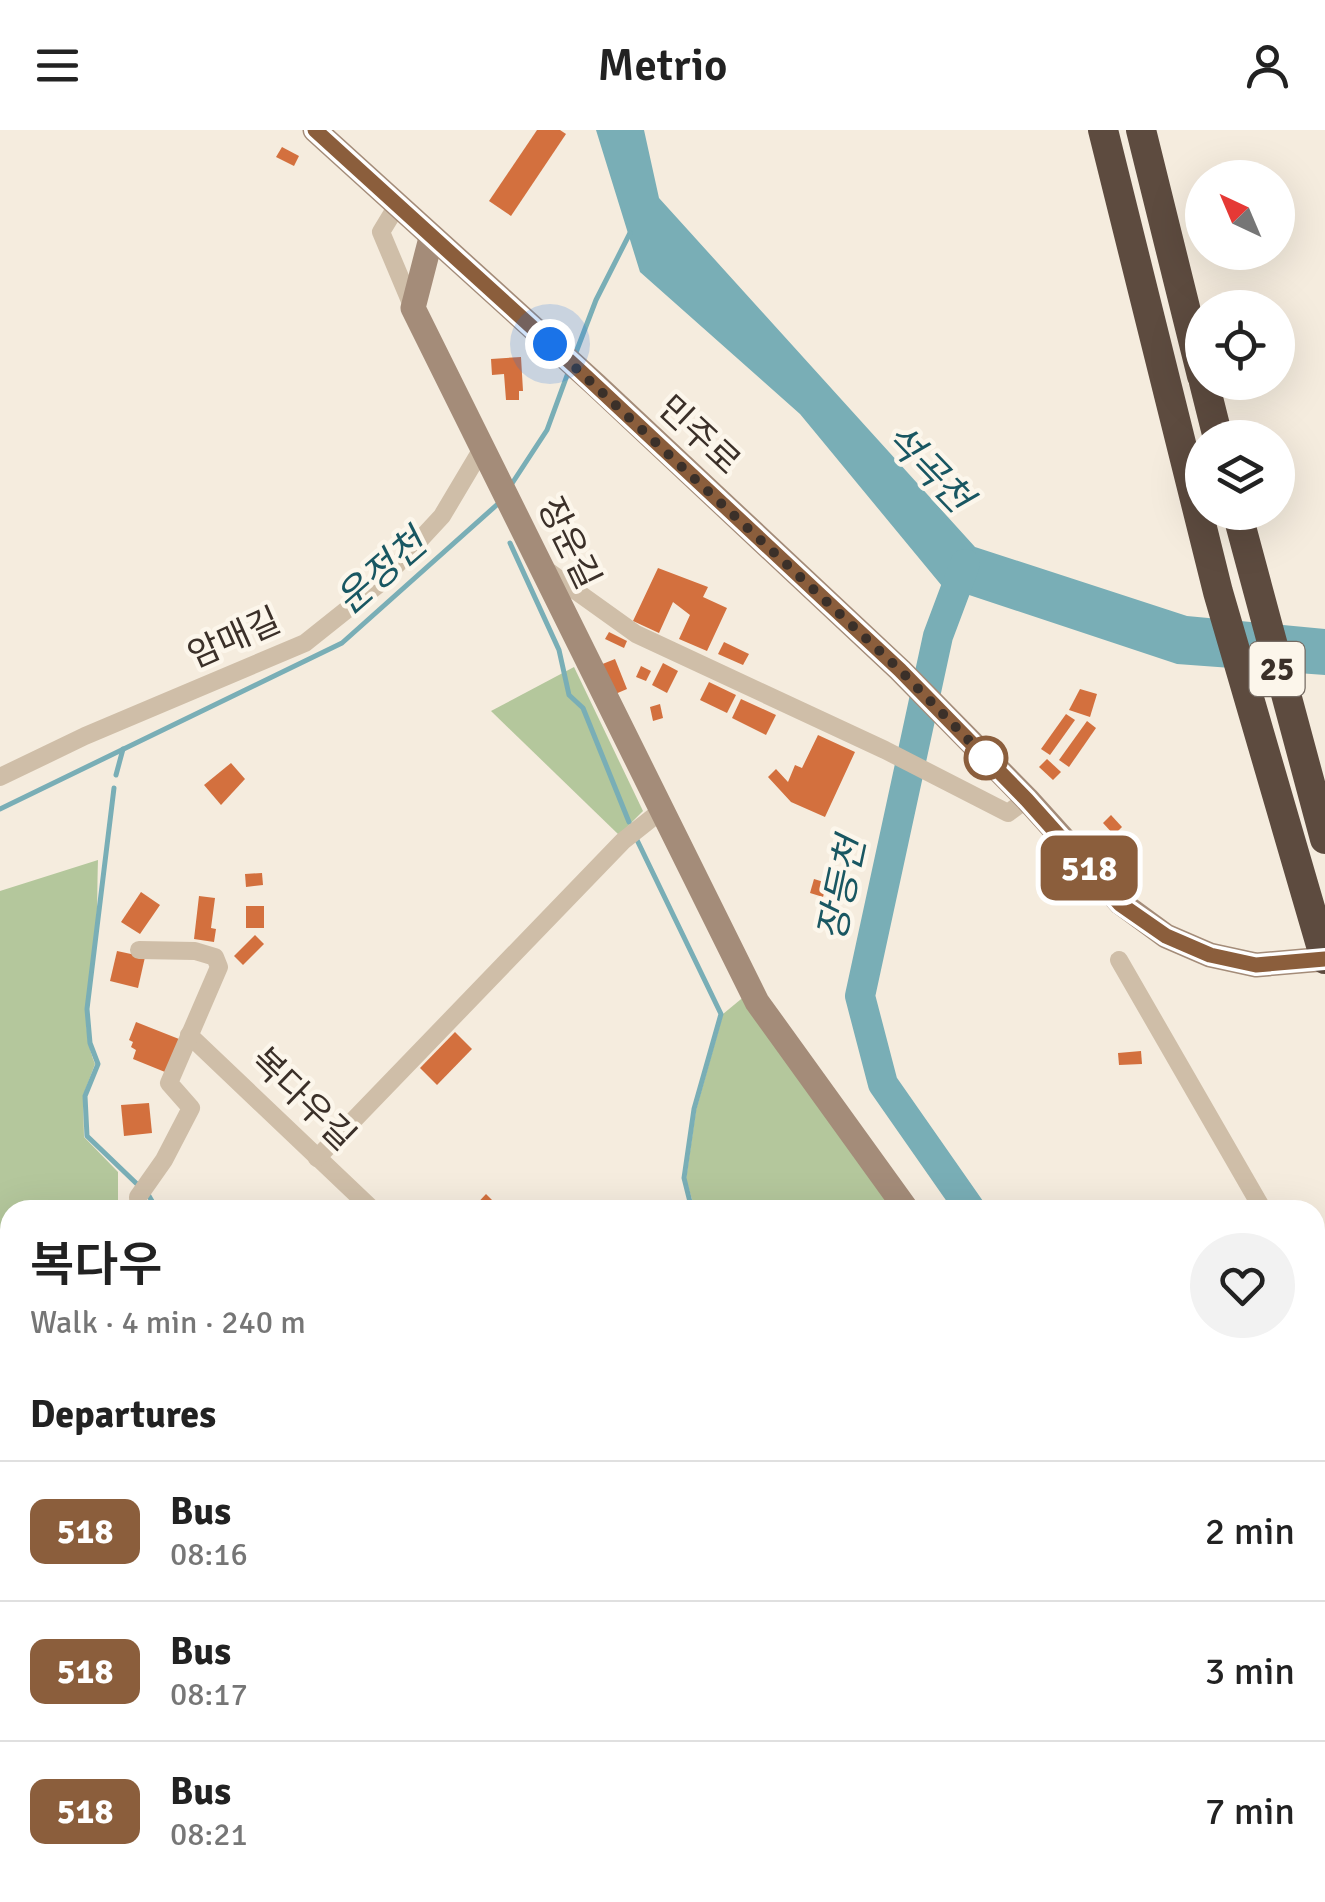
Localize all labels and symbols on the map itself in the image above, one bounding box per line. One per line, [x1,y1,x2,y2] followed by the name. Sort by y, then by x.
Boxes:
[1185,160,1295,270] north arrow
[525,319,575,369] your location
[649,386,749,484] street label: 민주로
[875,414,984,525] water label: 석곡천
[529,490,609,596] street label: 장운길
[326,517,439,624] water label: 운정천
[181,599,287,677] street label: 암매길
[1250,642,1304,696] road number: 25
[965,737,1007,779] unlabelled marker
[808,829,877,945] water label: 장등천
[1032,836,1146,900] line badge: 518
[242,1039,364,1159] street label: 복다우길

